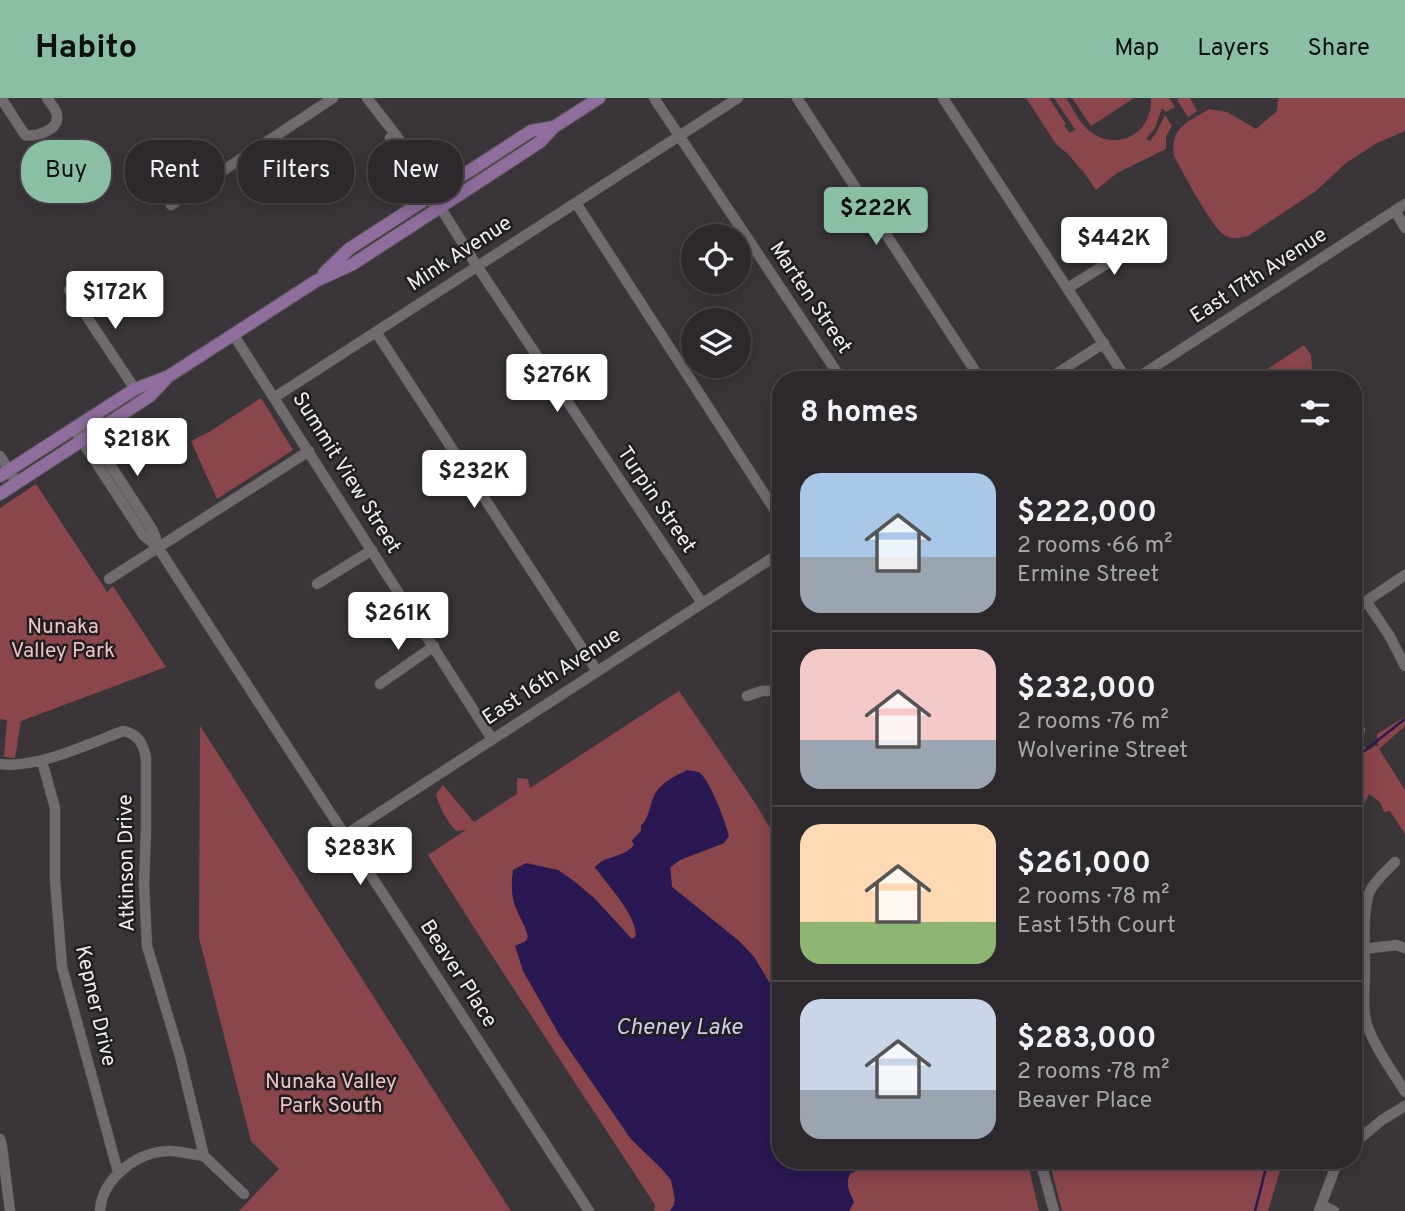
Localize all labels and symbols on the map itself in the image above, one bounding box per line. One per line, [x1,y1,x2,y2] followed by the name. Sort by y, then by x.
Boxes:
[827,188,925,247] pin: $222K
[403,210,517,298] street label: Mink Avenue
[1065,218,1163,277] pin: $442K
[1185,222,1333,330] street label: East 17th Avenue
[762,237,858,359] street label: Marten Street
[66,272,164,331] pin: $172K
[508,354,606,414] pin: $276K
[285,387,407,559] street label: Summit View Street
[88,418,186,478] pin: $218K
[610,441,702,559] street label: Turpin Street
[425,450,523,510] pin: $232K
[349,592,447,652] pin: $261K
[11,614,115,665] park label: Nunaka Valley Park
[478,622,626,732] street label: East 16th Avenue
[112,794,142,932] street label: Atkinson Drive
[311,828,409,887] pin: $283K
[413,915,503,1033] street label: Beaver Place
[68,943,122,1069] street label: Kepner Drive
[616,1014,744,1043] water label: Cheney Lake
[265,1069,397,1120] park label: Nunaka Valley Park South

